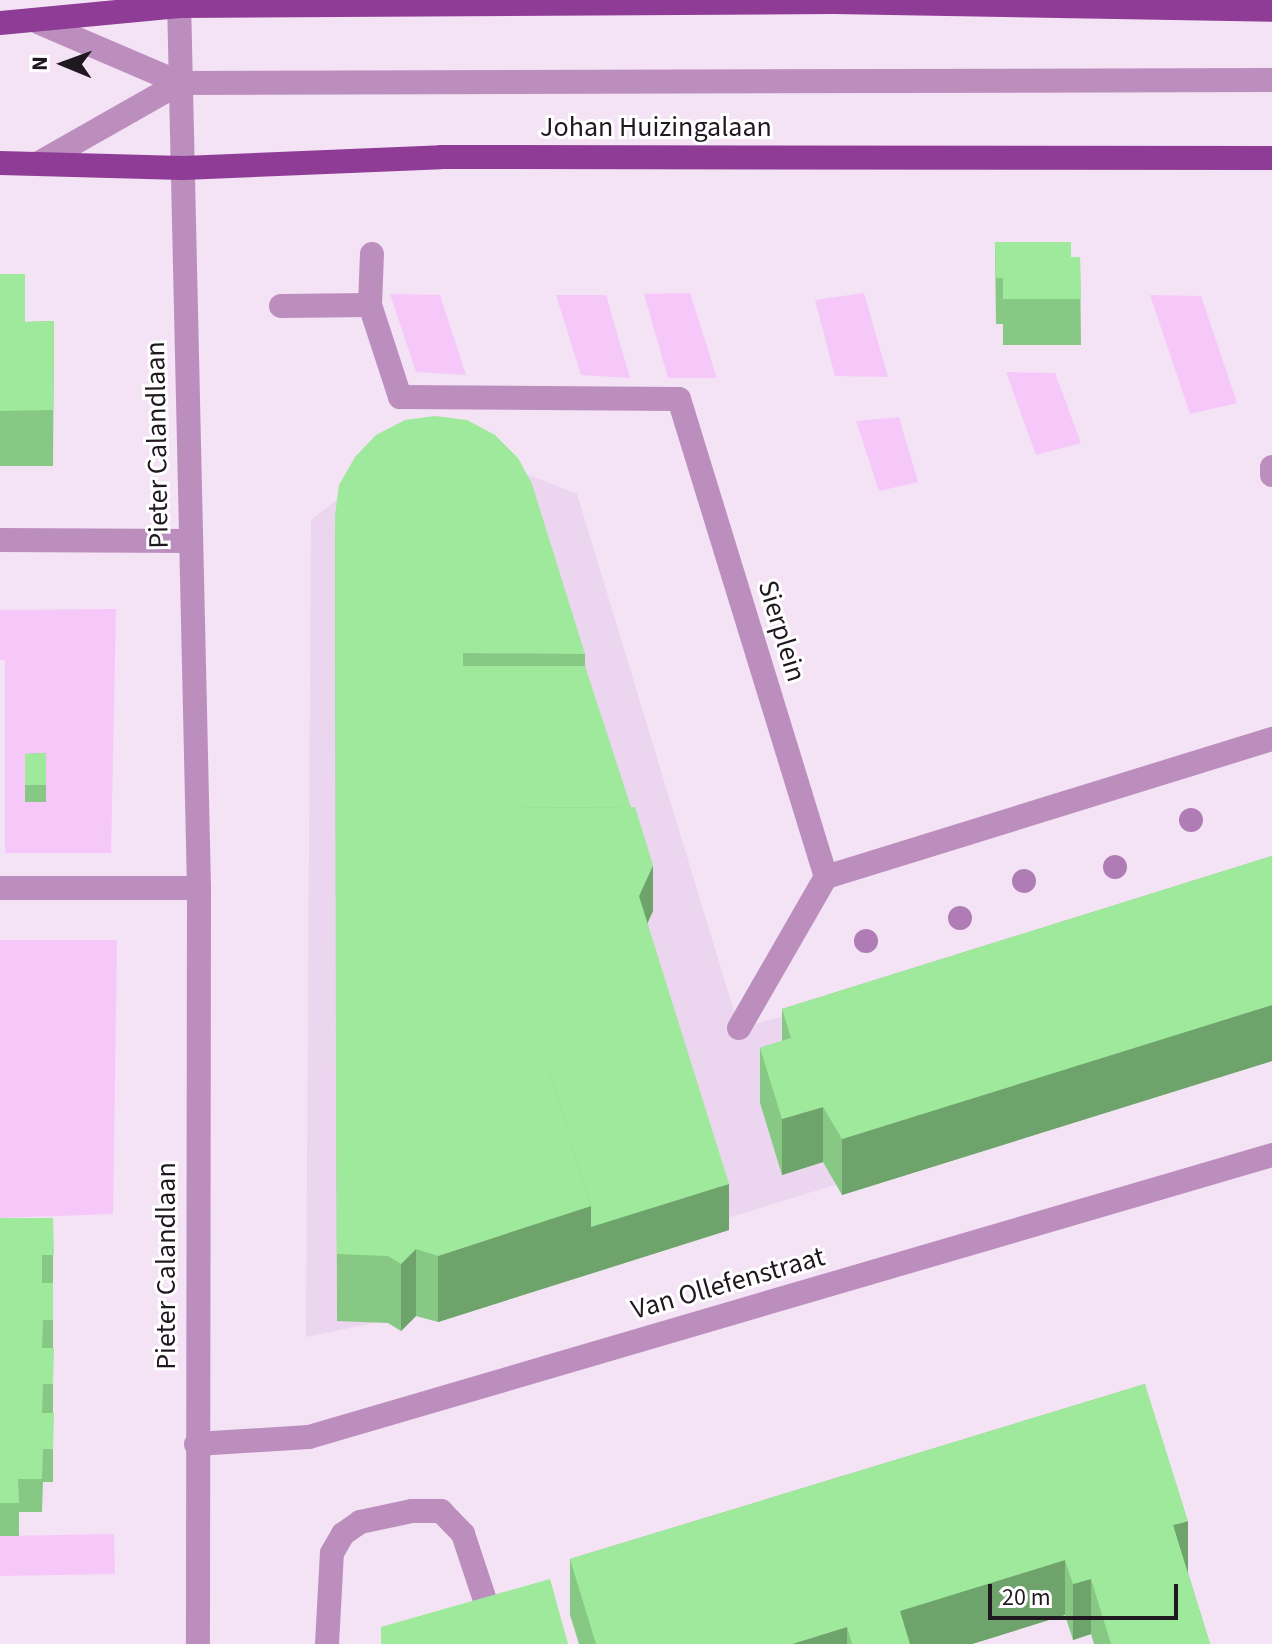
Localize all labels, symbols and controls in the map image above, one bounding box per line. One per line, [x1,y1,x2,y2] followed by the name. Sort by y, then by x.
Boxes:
[24,24,104,104] north arrow
[24,56,56,71] text: N
[540,110,772,144] street label: Johan Huizingalaan
[138,341,176,549] street label: Pieter Calandlaan
[751,576,813,686] street label: Sierplein
[149,1162,183,1370] street label: Pieter Calandlaan
[627,1239,829,1327] street label: Van Ollefenstraat
[992,1568,1182,1618] scale bar
[1002,1580,1051,1615] text: 20 m

